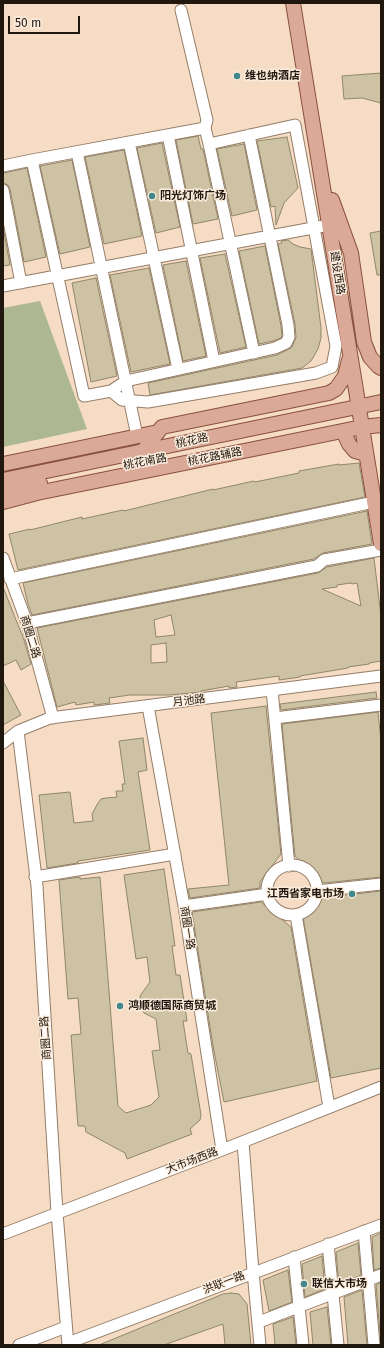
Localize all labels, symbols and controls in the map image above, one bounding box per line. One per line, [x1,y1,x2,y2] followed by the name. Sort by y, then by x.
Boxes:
[10,8,82,34] scale bar
[15,16,41,30] text: 50 m
[245,69,300,83] place label: 维也纳酒店
[232,71,242,81] marker: 维也纳酒店
[160,189,226,203] place label: 阳光灯饰广场
[147,191,157,201] marker: 阳光灯饰广场
[327,250,347,296] street label: 建设西路
[174,431,210,451] street label: 桃花路
[187,445,243,469] street label: 桃花路辅路
[122,451,168,473] street label: 桃花南路
[17,614,43,660] street label: 商圈二路
[172,692,206,710] street label: 月池路
[267,887,344,901] place label: 江西省家电市场
[347,889,357,899] marker: 江西省家电市场
[177,905,197,951] street label: 商圈一路
[128,999,216,1013] place label: 鸿顺德国际商贸城
[115,1001,125,1011] marker: 鸿顺德国际商贸城
[38,1016,54,1060] street label: 商圈二路
[164,1145,220,1177] street label: 大市场西路
[201,1269,247,1297] street label: 洪联一路
[312,1277,367,1291] place label: 联信大市场
[299,1279,309,1289] marker: 联信大市场

